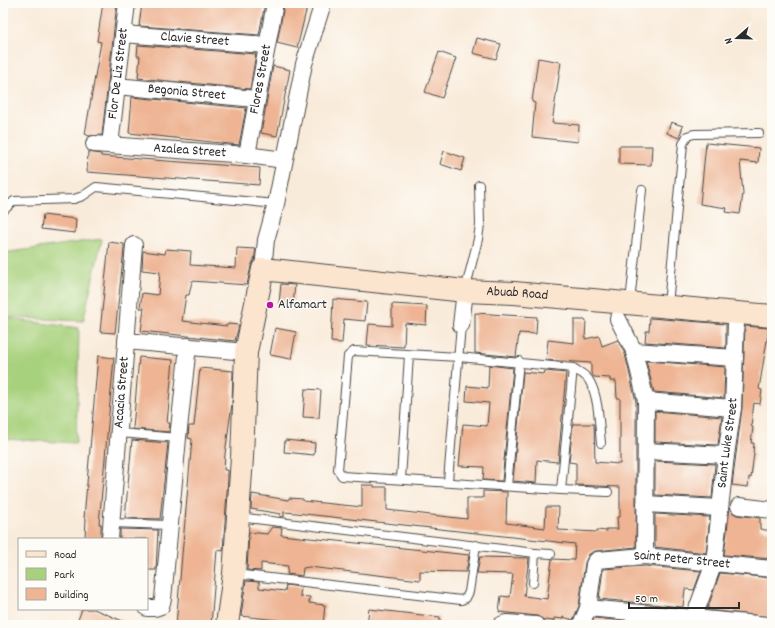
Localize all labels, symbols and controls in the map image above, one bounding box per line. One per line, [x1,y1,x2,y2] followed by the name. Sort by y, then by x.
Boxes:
[717,18,757,58] north arrow
[103,27,134,120] street label: Flor De Liz Street
[160,27,230,52] street label: Clavie Street
[721,35,738,46] text: N
[245,43,277,116] street label: Flores Street
[147,79,227,106] street label: Begonia Street
[153,138,227,163] street label: Azalea Street
[486,282,549,306] street label: Abuab Road
[278,295,327,315] place label: Alfamart
[265,300,275,310] marker: Alfamart
[109,356,135,429] street label: Acacia Street
[712,397,743,489] street label: Saint Luke Street
[18,538,148,610] legend
[633,546,731,575] street label: Saint Peter Street
[54,547,76,564] text: Road
[54,567,75,584] text: Park
[629,584,739,610] scale bar
[54,587,89,604] text: Building
[635,591,658,608] text: 50 m

